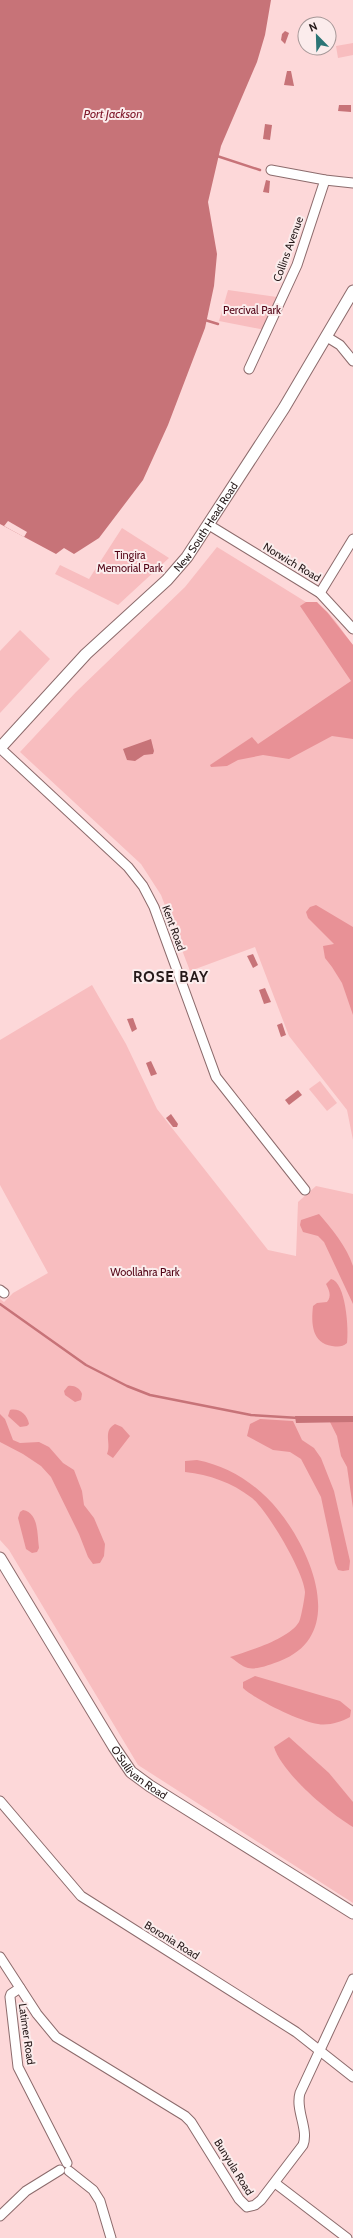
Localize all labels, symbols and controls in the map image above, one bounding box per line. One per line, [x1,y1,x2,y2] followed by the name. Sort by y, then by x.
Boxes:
[297,16,337,56] north arrow
[307,19,319,35] text: N
[84,106,142,121] water label: Port Jackson
[270,214,306,283] street label: Collins Avenue
[223,303,281,317] park label: Percival Park
[170,479,241,575] street label: New South Head Road
[261,539,323,585] street label: Norwich Road
[97,548,163,575] park label: Tingira Memorial Park
[159,903,189,953] street label: Kent Road
[133,968,209,986] district label: ROSE BAY
[110,1265,180,1279] park label: Woollahra Park
[108,1743,170,1802] street label: O'Sullivan Road
[142,1918,202,1962] street label: Boronia Road
[16,2002,38,2066] street label: Latimer Road
[211,2136,257,2198] street label: Bunyula Road

